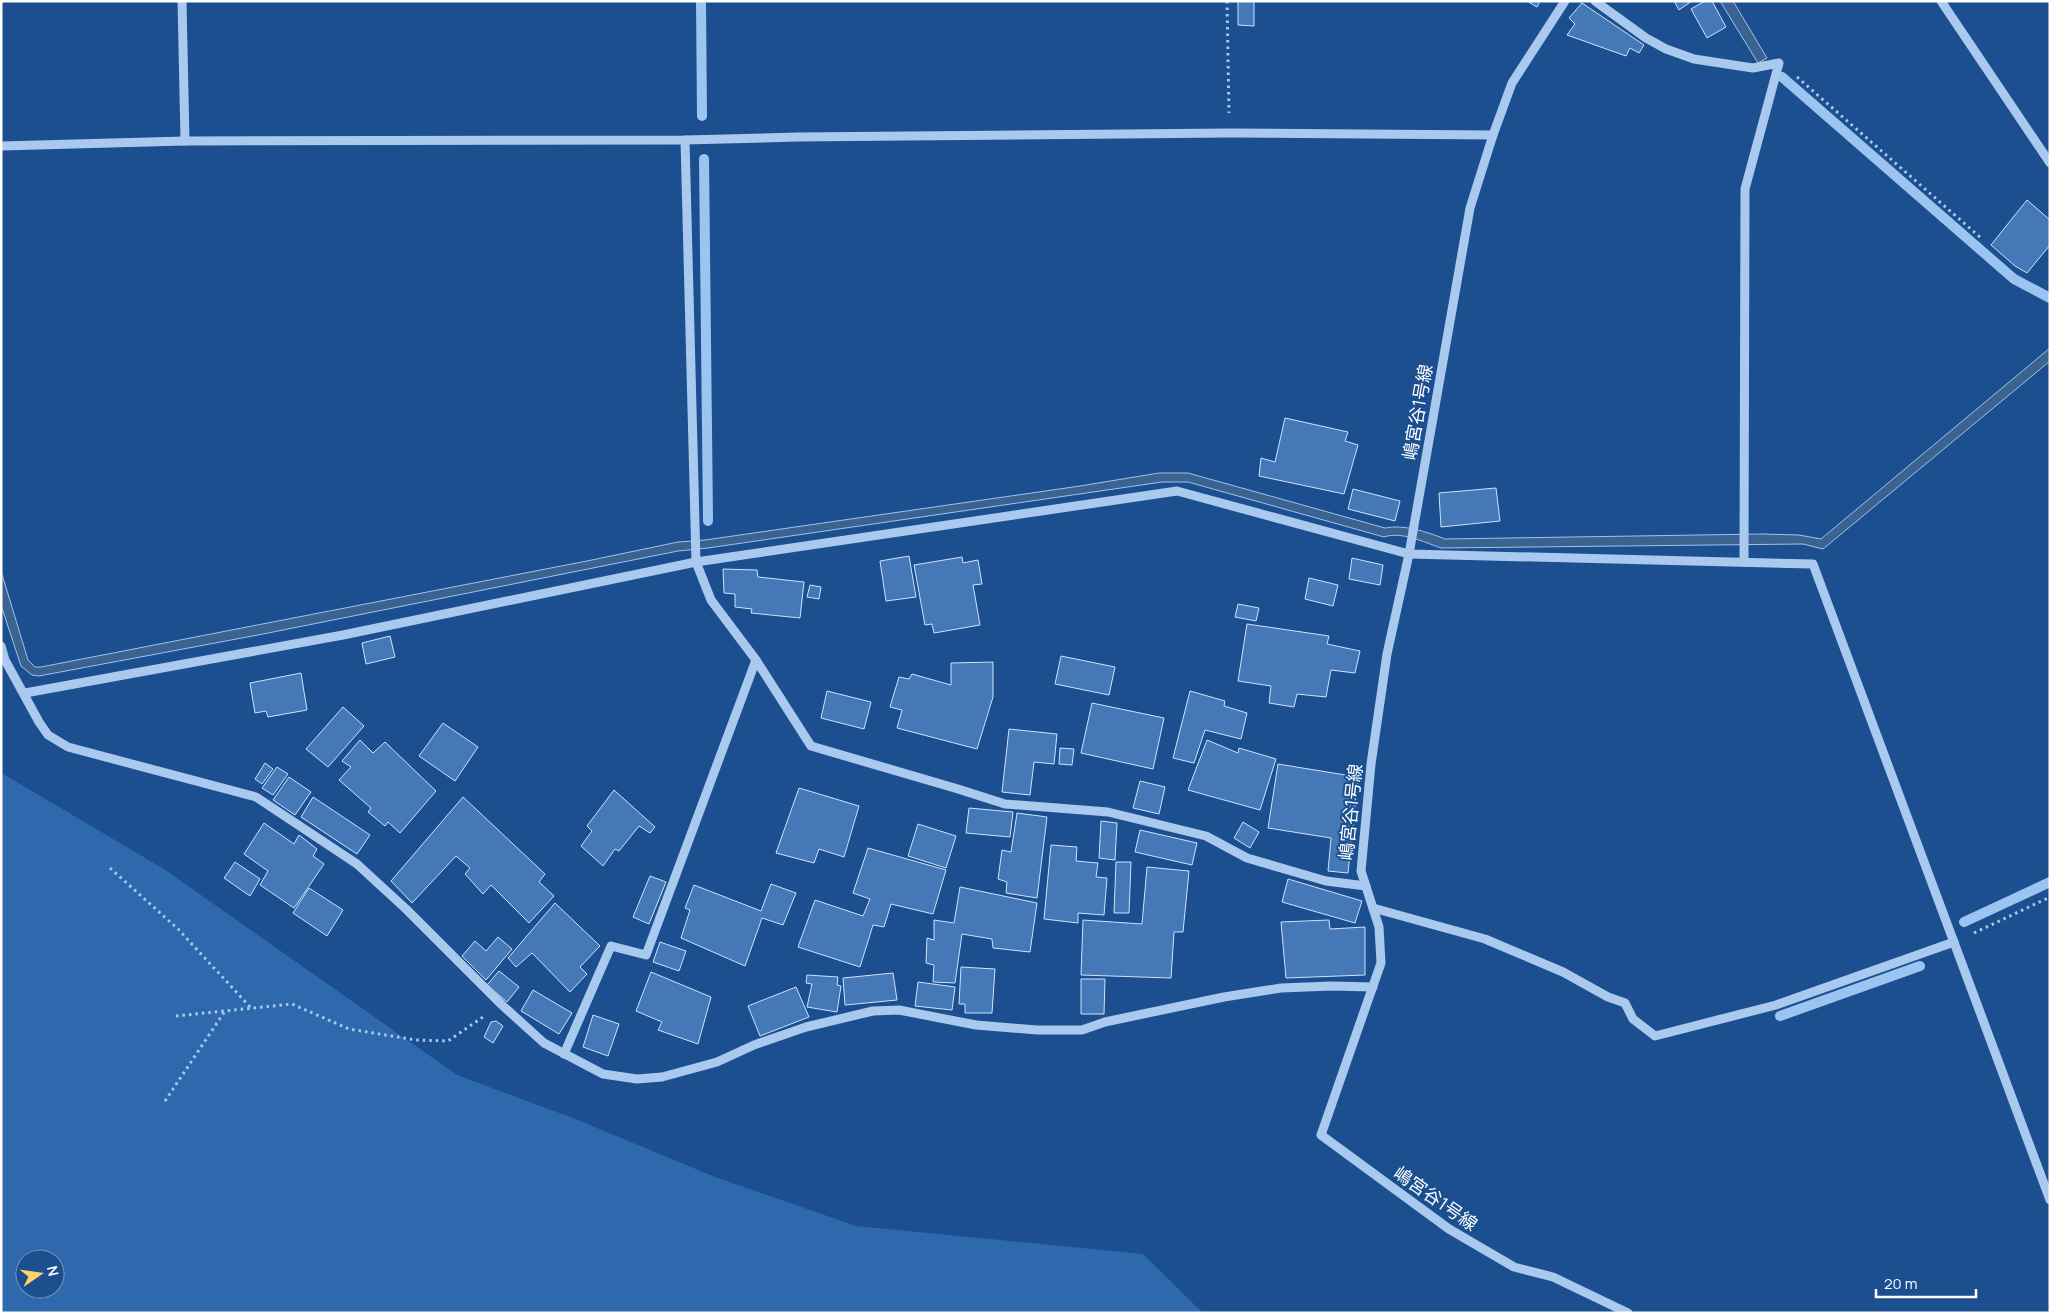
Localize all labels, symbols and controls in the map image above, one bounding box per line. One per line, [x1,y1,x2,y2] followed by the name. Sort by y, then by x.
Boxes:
[1397,362,1437,462] street label: 嶋宮谷1号線
[1333,762,1367,862] street label: 嶋宮谷1号線
[1389,1160,1483,1236] street label: 嶋宮谷1号線
[15,1249,65,1299] north arrow
[43,1264,64,1278] text: N
[1876,1266,1976,1298] scale bar
[1884,1273,1917,1294] text: 20 m

